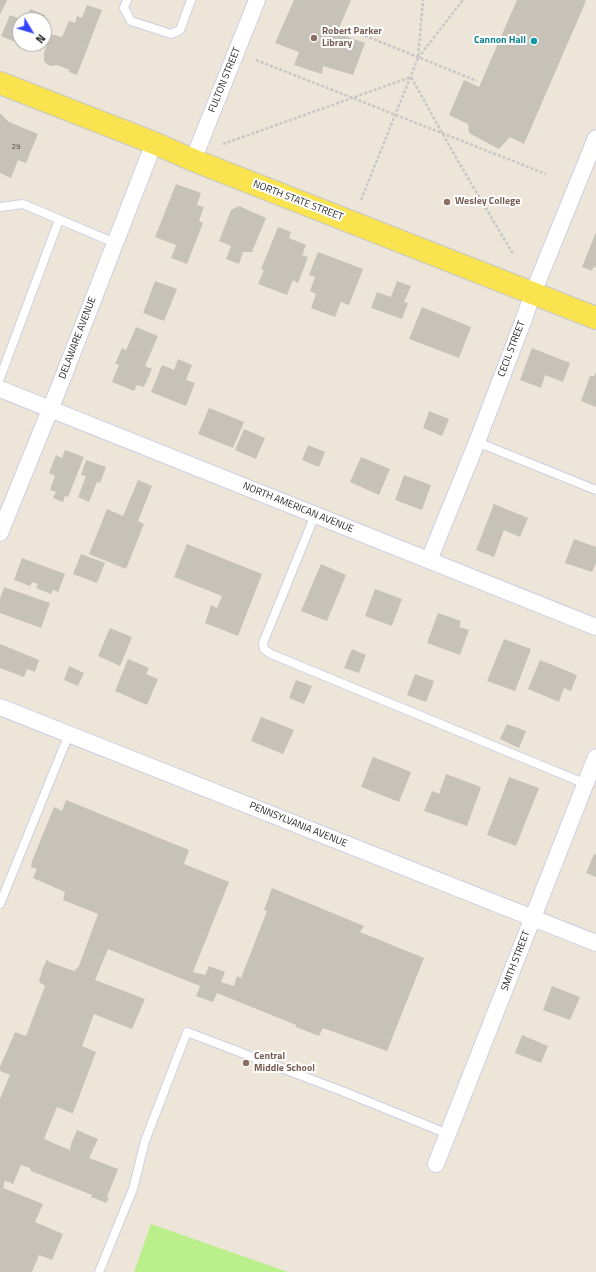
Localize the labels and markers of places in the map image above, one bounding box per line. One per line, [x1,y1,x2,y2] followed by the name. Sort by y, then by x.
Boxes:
[322,26,382,50] place label: Robert Parker Library
[309,33,319,43] marker: Robert Parker Library
[474,35,526,47] place label: Cannon Hall
[529,36,539,46] marker: Cannon Hall
[455,196,520,208] place label: Wesley College
[442,197,452,207] marker: Wesley College
[254,1051,315,1074] place label: Central Middle School
[241,1058,251,1068] marker: Central Middle School

